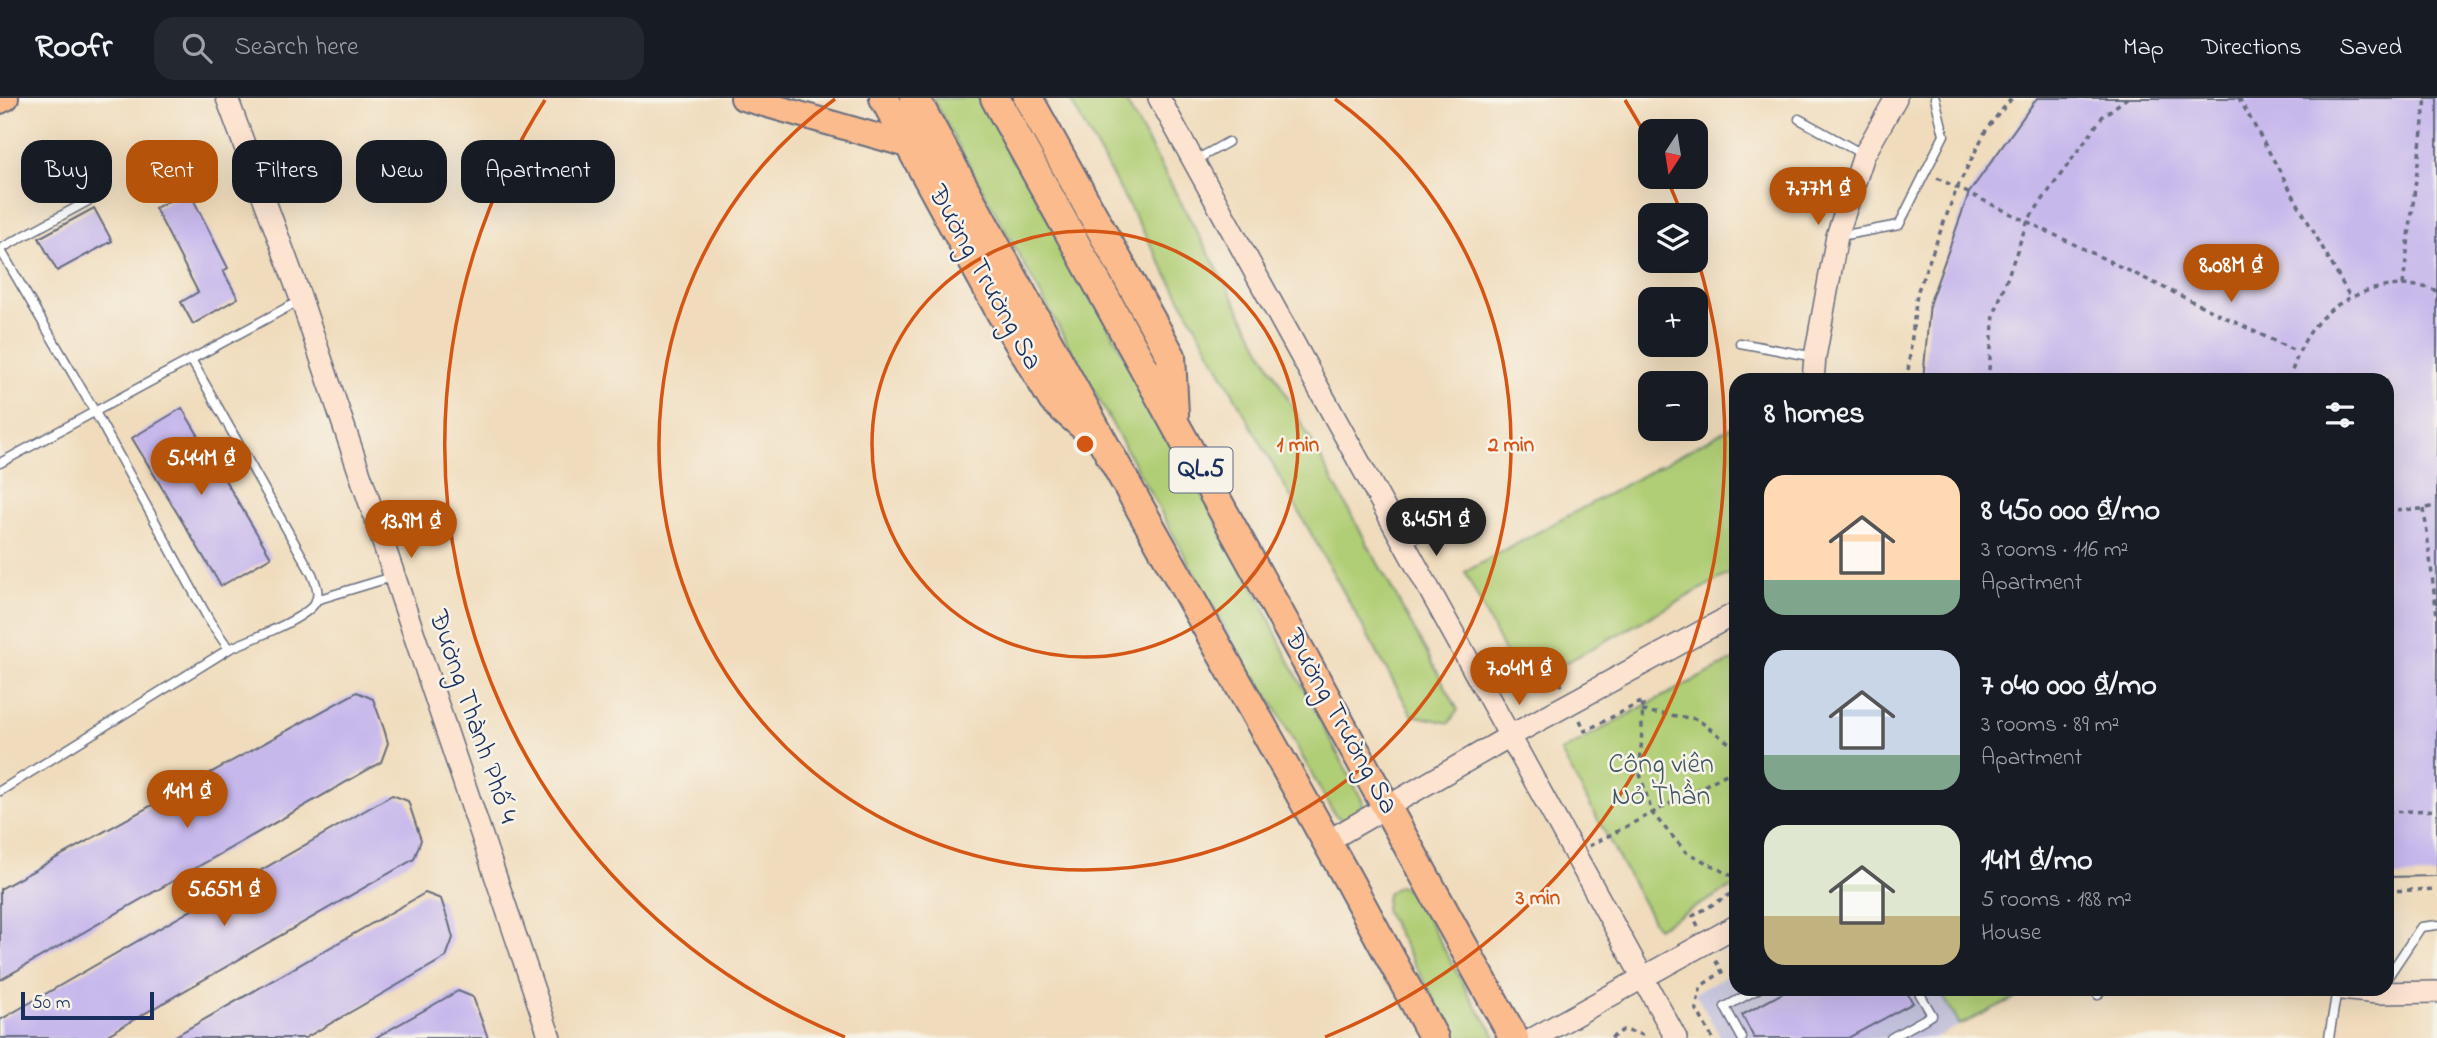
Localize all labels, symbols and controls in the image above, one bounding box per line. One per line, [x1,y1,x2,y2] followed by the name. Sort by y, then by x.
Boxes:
[154,17,644,80] search box
[35,24,112,72] text: Roofr
[178,29,216,67] icon: search
[234,29,359,67] text: Search here
[2123,31,2164,66] text: Map
[2202,31,2301,66] text: Directions
[2339,31,2402,66] text: Saved
[1638,119,1708,189] north arrow
[1638,119,1708,441] map controls
[21,140,112,203] chip: Buy
[126,140,218,203] chip: Rent
[232,140,342,203] chip: Filters
[356,140,447,203] chip: New
[461,140,615,203] chip: Apartment
[1753,167,1883,227] pin: 7.77M ₫
[1786,173,1850,206] text: 7.77M ₫
[916,177,1052,378] street label: Đường Trường Sa
[1638,203,1708,273] button: layers
[2166,244,2296,304] pin: 8.08M ₫
[2199,250,2263,283] text: 8.08M ₫
[1638,287,1708,357] button: +
[1638,371,1708,441] button: −
[1764,393,1865,437] text: 8 homes
[2321,396,2359,434] icon: filters
[1277,431,1319,461] text: 1 min
[1487,431,1534,461] text: 2 min
[1073,432,1097,456] centre of rings
[136,438,266,497] pin: 5.44M ₫
[167,443,235,476] text: 5.44M ₫
[1170,448,1232,492] road number: QL.5
[1981,490,2160,534] text: 8 450 000 ₫/mo
[1371,498,1501,558] pin: 8.45M ₫
[346,500,476,560] pin: 13.9M ₫
[1820,503,1904,587] icon: home
[1402,504,1470,537] text: 8.45M ₫
[381,506,441,539] text: 13.9M ₫
[1981,534,2128,567] text: 3 rooms · 116 m²
[1981,567,2082,600] text: Apartment
[416,604,528,830] street label: Đường Thành Phố 4
[1272,621,1408,822] street label: Đường Trường Sa
[1454,648,1584,707] pin: 7.04M ₫
[1486,653,1552,686] text: 7.04M ₫
[1981,665,2157,709] text: 7 040 000 ₫/mo
[1820,678,1904,762] icon: home
[1981,709,2119,742] text: 3 rooms · 89 m²
[1981,742,2082,775] text: Apartment
[1608,745,1714,818] park label: Công viên Nỏ Thần
[138,770,236,830] pin: 14M ₫
[163,776,211,809] text: 14M ₫
[1981,840,2093,884] text: 14M ₫/mo
[1820,853,1904,937] icon: home
[159,868,289,928] pin: 5.65M ₫
[188,874,260,907] text: 5.65M ₫
[1515,884,1560,914] text: 3 min
[1981,884,2132,917] text: 5 rooms · 188 m²
[1981,917,2041,950] text: House
[21,989,154,1021] scale bar
[32,990,71,1017] text: 50 m

